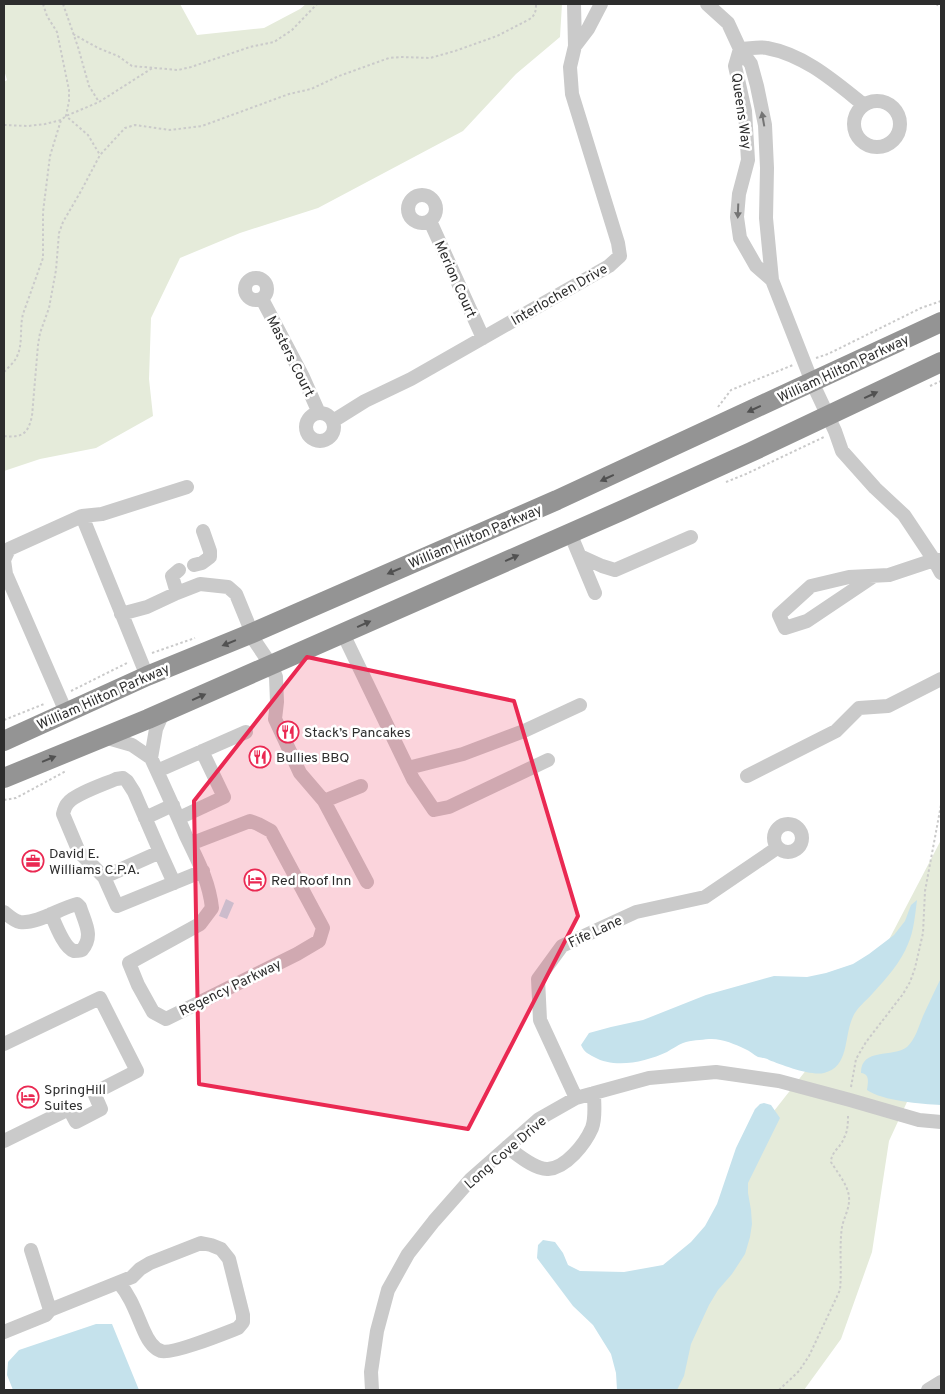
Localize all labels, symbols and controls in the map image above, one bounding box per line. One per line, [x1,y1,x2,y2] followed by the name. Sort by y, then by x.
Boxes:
[727,72,754,151] street label: Queens Way
[759,111,767,127] one-way arrow
[734,203,742,219] one-way arrow
[430,238,479,321] street label: Merion Court
[508,261,611,330] street label: Interlochen Drive
[262,313,317,400] street label: Masters Court
[775,331,912,407] street label: William Hilton Parkway
[864,391,878,399] one-way arrow
[747,405,761,413] one-way arrow
[600,474,614,482] one-way arrow
[406,502,545,573] street label: William Hilton Parkway
[505,554,519,562] one-way arrow
[387,568,401,576] one-way arrow
[357,619,371,627] one-way arrow
[222,639,236,647] one-way arrow
[35,660,173,734] street label: William Hilton Parkway
[192,692,206,700] one-way arrow
[276,720,300,744] restaurant icon: Stack’s Pancakes
[304,725,411,742] place label: Stack’s Pancakes
[248,745,272,769] restaurant icon: Bullies BBQ
[276,750,350,767] place label: Bullies BBQ
[42,755,56,763] one-way arrow
[49,846,140,879] place label: David E. Williams C.P.A.
[21,849,45,873] office icon: David E. Williams C.P.A.
[243,868,267,892] hotel icon: Red Roof Inn
[271,873,351,890] place label: Red Roof Inn
[566,912,625,952] street label: Fife Lane
[177,956,284,1020] street label: Regency Parkway
[44,1082,106,1115] place label: SpringHill Suites
[16,1085,40,1109] hotel icon: SpringHill Suites
[462,1113,550,1193] street label: Long Cove Drive

